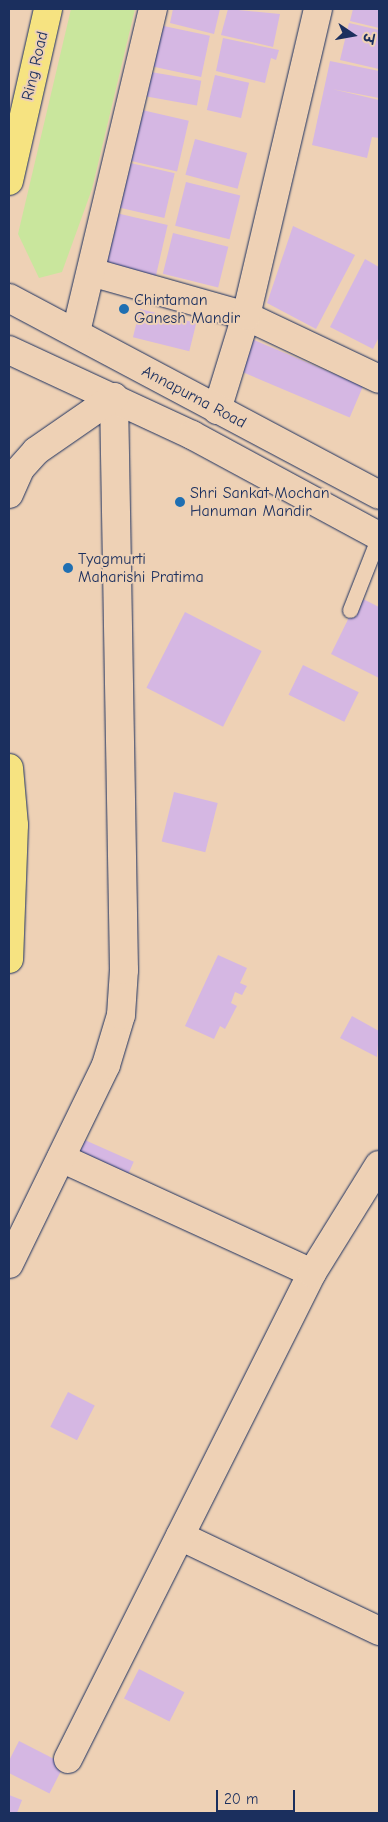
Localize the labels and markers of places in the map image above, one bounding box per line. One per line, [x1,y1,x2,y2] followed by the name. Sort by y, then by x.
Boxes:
[134,290,240,328] place label: Chintaman Ganesh Mandir
[118,303,130,315] marker: Chintaman Ganesh Mandir
[190,483,330,521] place label: Shri Sankat Mochan Hanuman Mandir
[174,496,186,508] marker: Shri Sankat Mochan Hanuman Mandir
[78,549,204,587] place label: Tyagmurti Maharishi Pratima
[62,562,74,574] marker: Tyagmurti Maharishi Pratima

